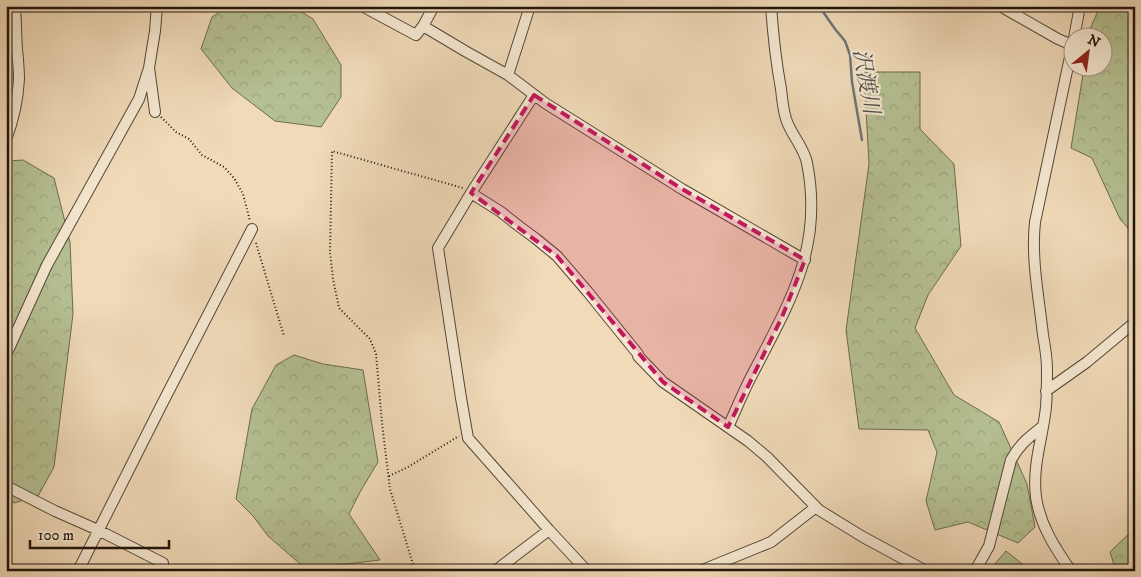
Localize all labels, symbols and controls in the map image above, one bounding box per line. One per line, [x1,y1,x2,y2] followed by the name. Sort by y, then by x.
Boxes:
[1064,28,1114,78] north arrow
[1084,31,1104,52] text: N
[846,46,885,118] water label: 沢渡川
[30,517,169,549] scale bar
[38,526,74,545] text: 100 m

